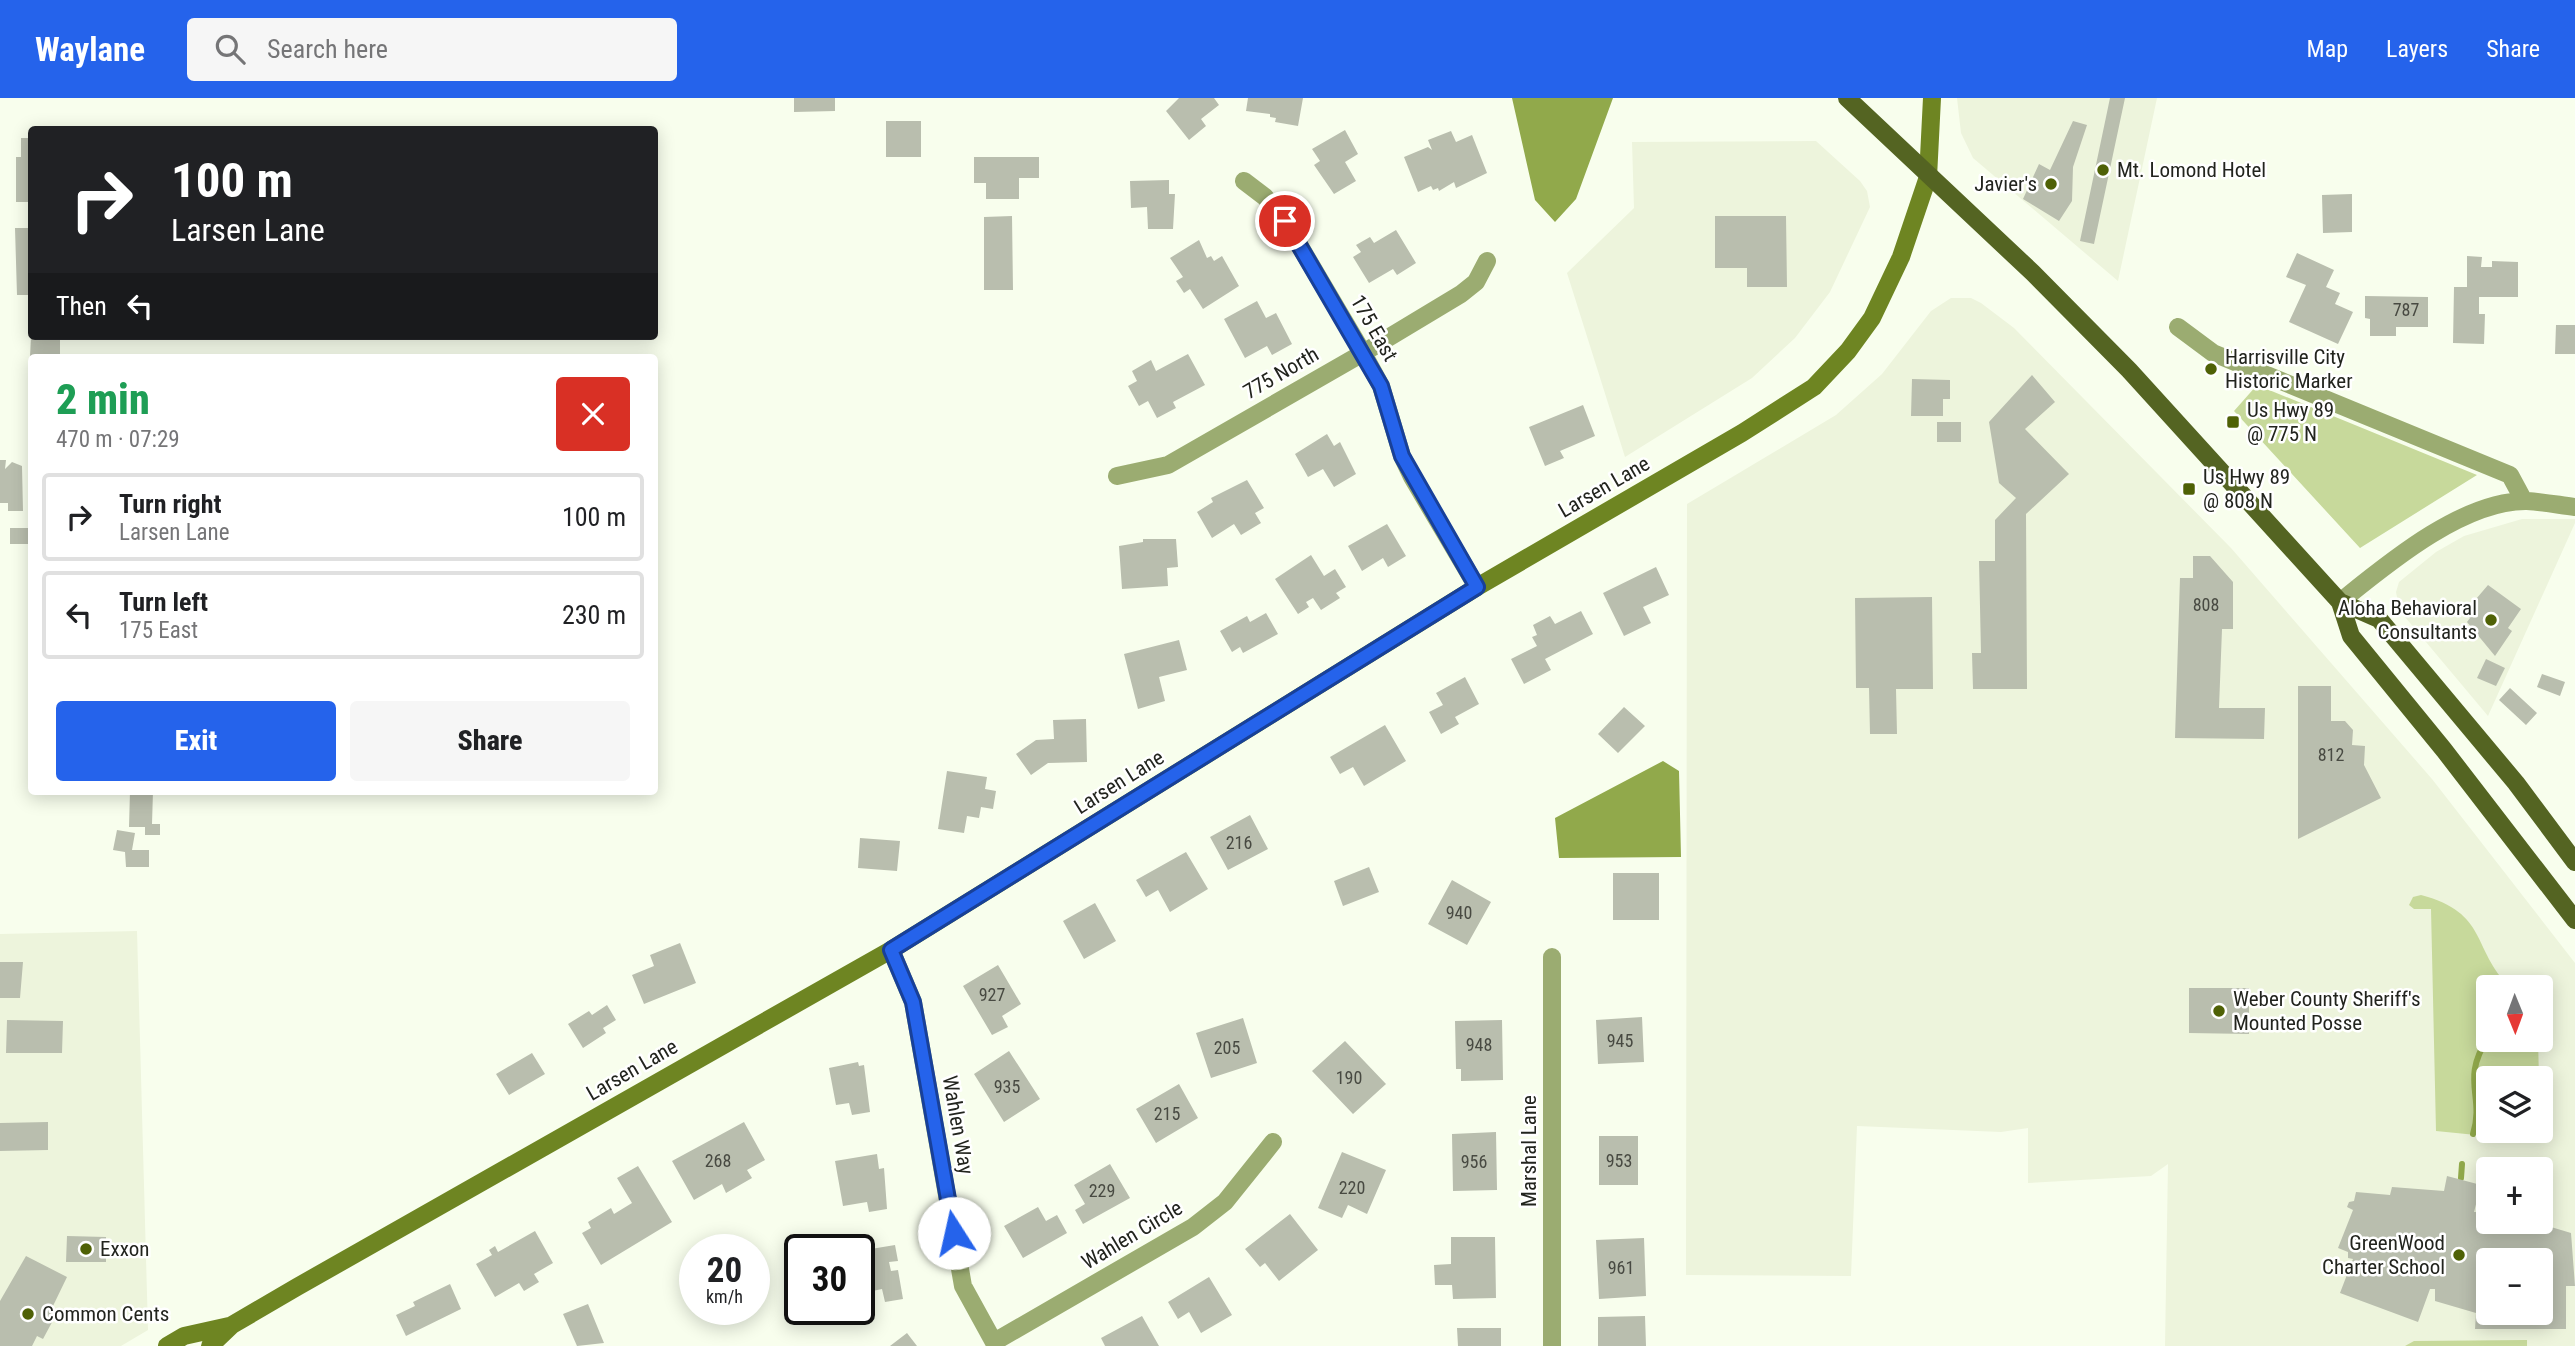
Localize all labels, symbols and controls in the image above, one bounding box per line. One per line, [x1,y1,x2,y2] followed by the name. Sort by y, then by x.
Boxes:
[187,18,677,81] search box
[35,30,145,69] text: Waylane
[211,30,249,68] icon: search
[267,34,388,64] text: Search here
[2307,35,2348,63] text: Map
[2386,35,2448,63] text: Layers
[2486,35,2540,63] text: Share
[171,152,293,209] text: 100 m
[56,154,147,245] icon: right
[2117,158,2266,182] place label: Mt. Lomond Hotel
[2095,162,2111,178] marker: Mt. Lomond Hotel
[1974,172,2037,196] place label: Javier's
[2043,176,2059,192] marker: Javier's
[1255,191,1315,251] pin
[1266,202,1304,240] icon: arrive
[171,211,325,249] text: Larsen Lane
[121,287,159,325] icon: left
[56,291,107,321] text: Then
[1346,291,1402,365] street label: 175 East
[2393,299,2419,320] house number: 787
[1239,342,1323,404] street label: 775 North
[2225,345,2353,393] place label: Harrisville City Historic Marker
[2203,361,2219,377] marker: Harrisville City Historic Marker
[56,375,150,424] text: 2 min
[556,377,630,451] button: close
[2247,398,2334,446] place label: Us Hwy 89 @ 775 N
[2225,414,2241,430] marker: Us Hwy 89 @ 775 N
[56,426,180,453] text: 470 m · 07:29
[1554,451,1654,523] street label: Larsen Lane
[2203,465,2290,513] place label: Us Hwy 89 @ 808 N
[2181,481,2197,497] marker: Us Hwy 89 @ 808 N
[119,489,221,519] text: Turn right
[60,498,98,536] icon: right
[562,502,626,532] text: 100 m
[119,519,230,546] text: Larsen Lane
[119,587,208,617] text: Turn left
[2193,594,2219,615] house number: 808
[60,596,98,634] icon: left
[2338,596,2477,644] place label: Aloha Behavioral Consultants
[562,600,626,630] text: 230 m
[2483,612,2499,628] marker: Aloha Behavioral Consultants
[119,617,198,644] text: 175 East
[56,701,336,781] button: Exit
[350,701,630,781] button: Share
[2318,744,2344,765] house number: 812
[1070,745,1168,819] street label: Larsen Lane
[1226,832,1252,853] house number: 216
[1446,902,1472,923] house number: 940
[2476,975,2553,1052] north arrow
[2476,975,2553,1325] map controls
[979,984,1005,1005] house number: 927
[2233,987,2420,1035] place label: Weber County Sheriff's Mounted Posse
[2211,1003,2227,1019] marker: Weber County Sheriff's Mounted Posse
[1607,1030,1633,1051] house number: 945
[582,1034,682,1106] street label: Larsen Lane
[1466,1034,1492,1055] house number: 948
[1214,1037,1240,1058] house number: 205
[2476,1066,2553,1143] button: layers
[1336,1067,1362,1088] house number: 190
[938,1074,979,1176] street label: Wahlen Way
[994,1076,1020,1097] house number: 935
[1517,1095,1541,1207] street label: Marshal Lane
[1154,1103,1180,1124] house number: 215
[705,1150,731,1171] house number: 268
[1606,1150,1632,1171] house number: 953
[1461,1151,1487,1172] house number: 956
[2476,1157,2553,1234] button: +
[1339,1177,1365,1198] house number: 220
[1089,1180,1115,1201] house number: 229
[917,1196,991,1270] position arrow
[1077,1196,1187,1274] street label: Wahlen Circle
[2322,1231,2445,1279] place label: GreenWood Charter School
[784,1234,875,1325] speed limit sign: 30
[100,1237,149,1261] place label: Exxon
[78,1241,94,1257] marker: Exxon
[2451,1247,2467,1263] marker: GreenWood Charter School
[2476,1248,2553,1325] button: −
[707,1250,742,1291] text: 20
[1608,1257,1634,1278] house number: 961
[706,1286,743,1307] text: km/h
[42,1302,169,1326] place label: Common Cents
[20,1306,36,1322] marker: Common Cents

